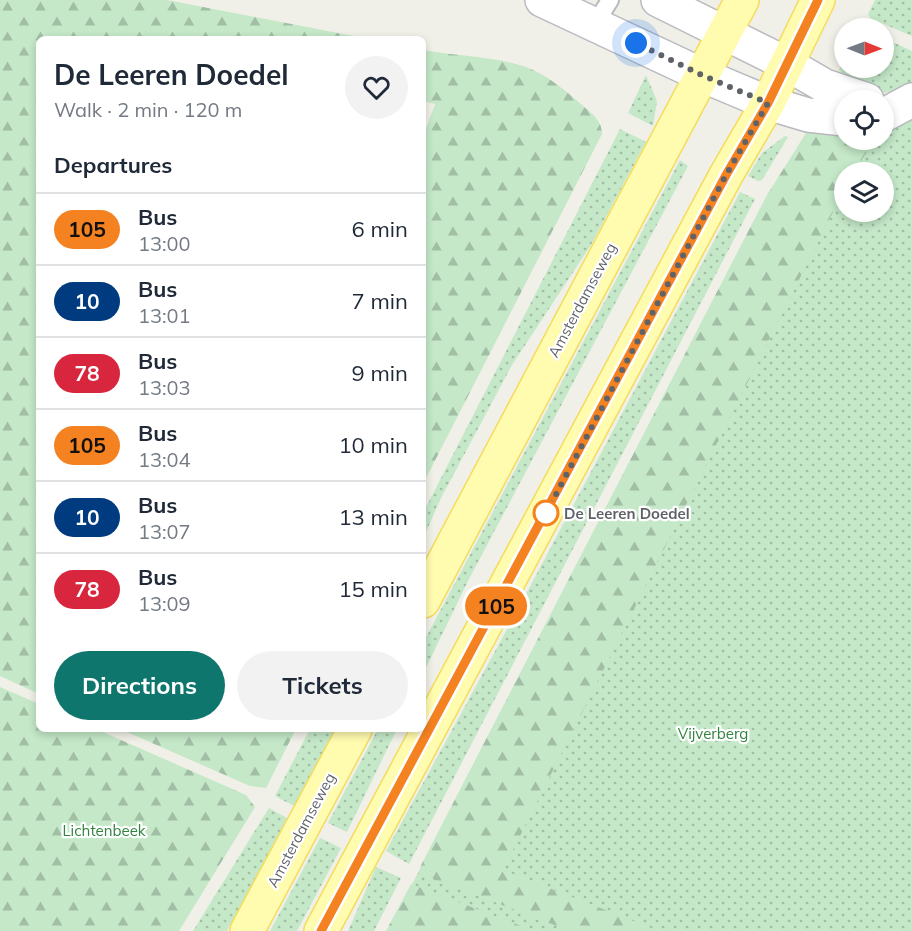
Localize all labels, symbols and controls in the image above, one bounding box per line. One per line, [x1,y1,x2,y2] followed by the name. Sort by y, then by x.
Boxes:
[834,18,894,78] north arrow
[834,18,894,222] map controls
[621,28,651,58] your location
[345,56,408,119] button: heart
[54,57,289,92] text: De Leeren Doedel
[834,90,894,150] button: locate
[54,97,242,122] text: Walk · 2 min · 120 m
[54,151,172,179] text: Departures
[834,162,894,222] button: layers
[138,203,177,231] text: Bus
[352,215,408,243] text: 6 min
[68,216,106,242] text: 105
[138,231,191,256] text: 13:00
[544,239,620,361] street label: Amsterdamseweg
[138,275,177,303] text: Bus
[352,287,408,315] text: 7 min
[74,288,100,314] text: 10
[138,303,191,328] text: 13:01
[138,347,177,375] text: Bus
[352,359,408,387] text: 9 min
[74,360,100,386] text: 78
[138,375,191,400] text: 13:03
[138,419,177,447] text: Bus
[338,431,408,459] text: 10 min
[68,432,106,458] text: 105
[138,447,191,472] text: 13:04
[138,491,177,519] text: Bus
[533,500,559,526] marker: De Leeren Doedel
[338,503,408,531] text: 13 min
[74,504,100,530] text: 10
[564,504,690,523] place label: De Leeren Doedel
[138,519,191,544] text: 13:07
[138,563,177,591] text: Bus
[338,575,408,603] text: 15 min
[74,576,100,602] text: 78
[462,586,530,626] line badge: 105
[138,591,191,616] text: 13:09
[477,593,515,619] text: 105
[54,651,225,720] button: Directions
[237,651,408,720] button: Tickets
[678,724,748,743] park label: Vijverberg
[263,769,339,891] street label: Amsterdamseweg
[62,821,146,840] park label: Lichtenbeek

